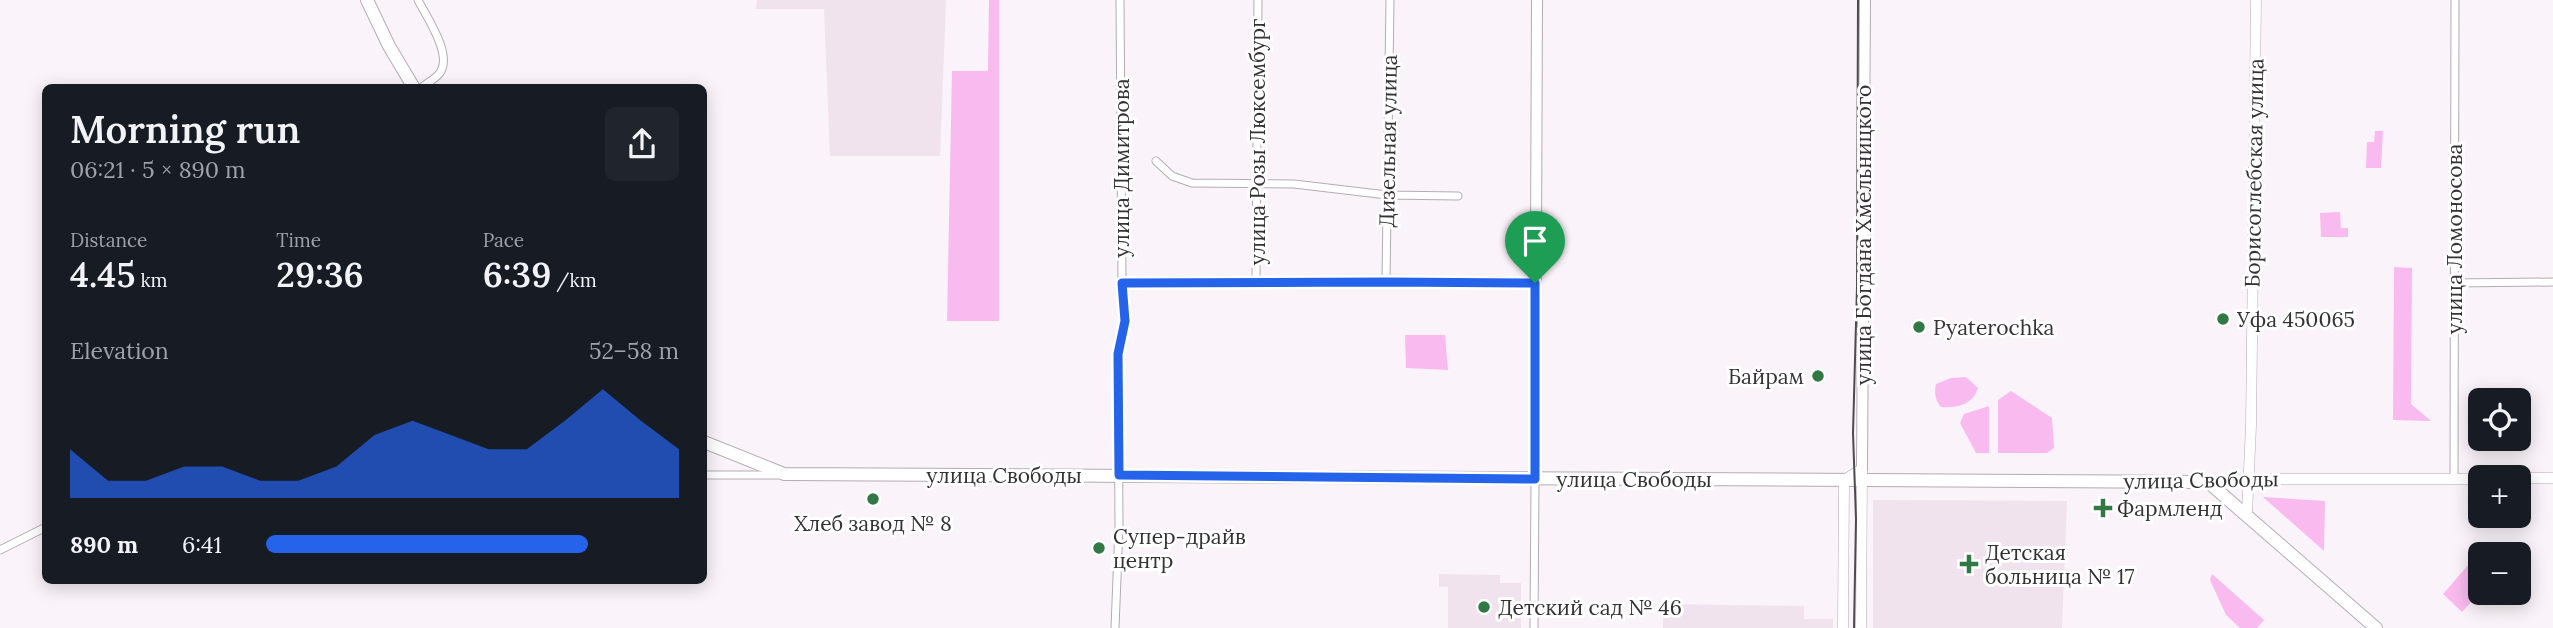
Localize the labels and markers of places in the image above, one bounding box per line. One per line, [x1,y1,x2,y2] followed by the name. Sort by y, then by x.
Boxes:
[1505,211,1565,283] pin
[2236,306,2355,333] place label: Уфа 450065
[2215,311,2231,327] marker: Уфа 450065
[1933,314,2055,341] place label: Pyaterochka
[1911,319,1927,335] marker: Pyaterochka
[1728,363,1804,390] place label: Байрам
[1810,368,1826,384] marker: Байрам
[865,491,881,507] marker: Хлеб завод № 8
[2117,495,2222,522] place label: Фармленд
[2095,500,2111,516] marker: Фармленд
[794,510,952,537] place label: Хлеб завод № 8
[1113,523,1246,574] place label: Супер-драйв центр
[1985,539,2135,590] place label: Детская больница № 17
[1091,540,1107,556] marker: Супер-драйв центр
[1959,554,1979,574] marker: Детская больница № 17
[1498,594,1682,621] place label: Детский сад № 46
[1476,599,1492,615] marker: Детский сад № 46

